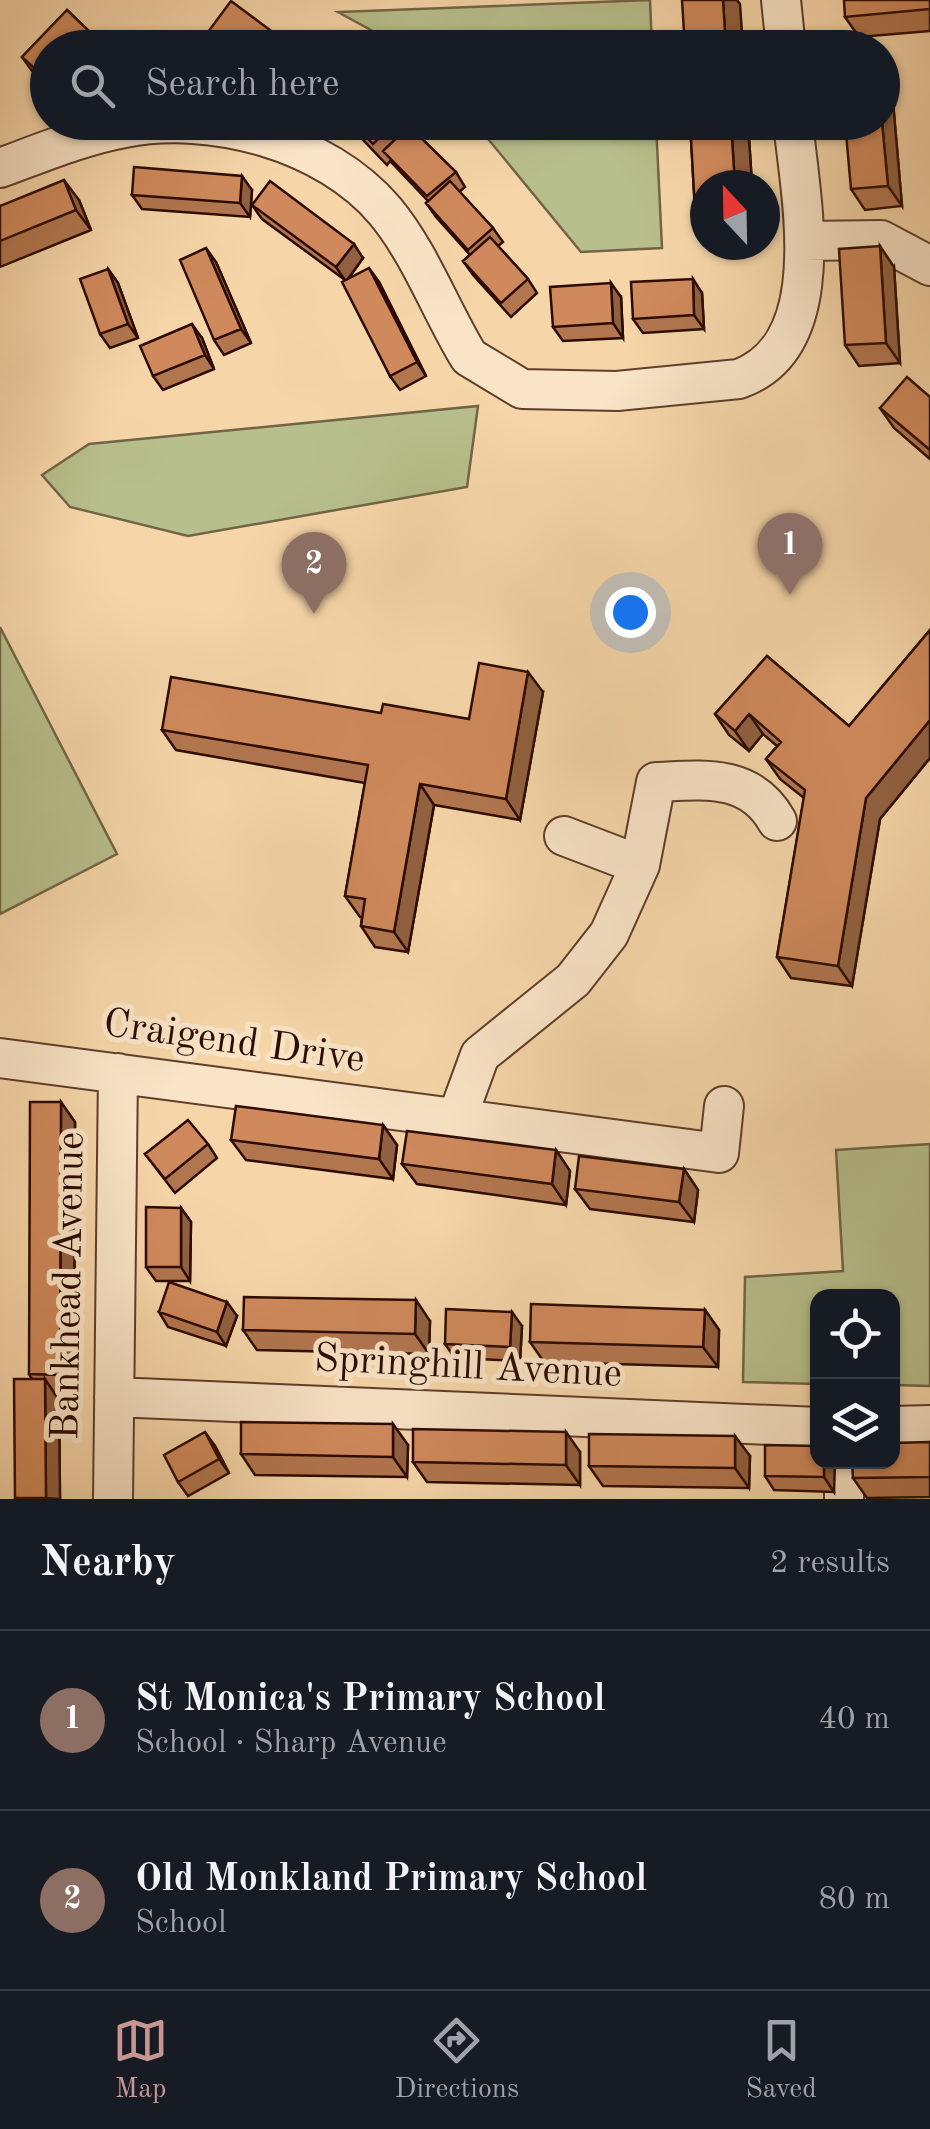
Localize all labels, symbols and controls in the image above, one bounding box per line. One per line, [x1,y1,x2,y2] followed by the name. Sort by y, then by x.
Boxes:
[30,30,900,140] search box
[65,58,120,113] icon: search
[145,66,340,104] text: Search here
[690,170,780,260] north arrow
[758,512,822,595] pin: 1
[282,532,346,614] pin: 2
[605,587,656,638] your location
[101,1005,367,1081] street label: Craigend Drive
[47,1131,93,1441] street label: Bankhead Avenue
[810,1289,900,1469] map controls
[810,1289,900,1379] button: locate
[313,1340,623,1396] street label: Springhill Avenue
[810,1379,900,1469] button: layers
[40,1543,176,1585] text: Nearby
[770,1548,890,1580] text: 2 results
[135,1681,605,1719] text: St Monica's Primary School
[63,1704,82,1736] text: 1
[819,1704,890,1736] text: 40 m
[135,1728,447,1760] text: School · Sharp Avenue
[135,1861,647,1899] text: Old Monkland Primary School
[63,1884,82,1916] text: 2
[819,1884,890,1916] text: 80 m
[135,1908,227,1940] text: School
[113,2013,168,2108] tab: Map
[395,2013,519,2108] tab: Directions
[745,2013,817,2108] tab: Saved

